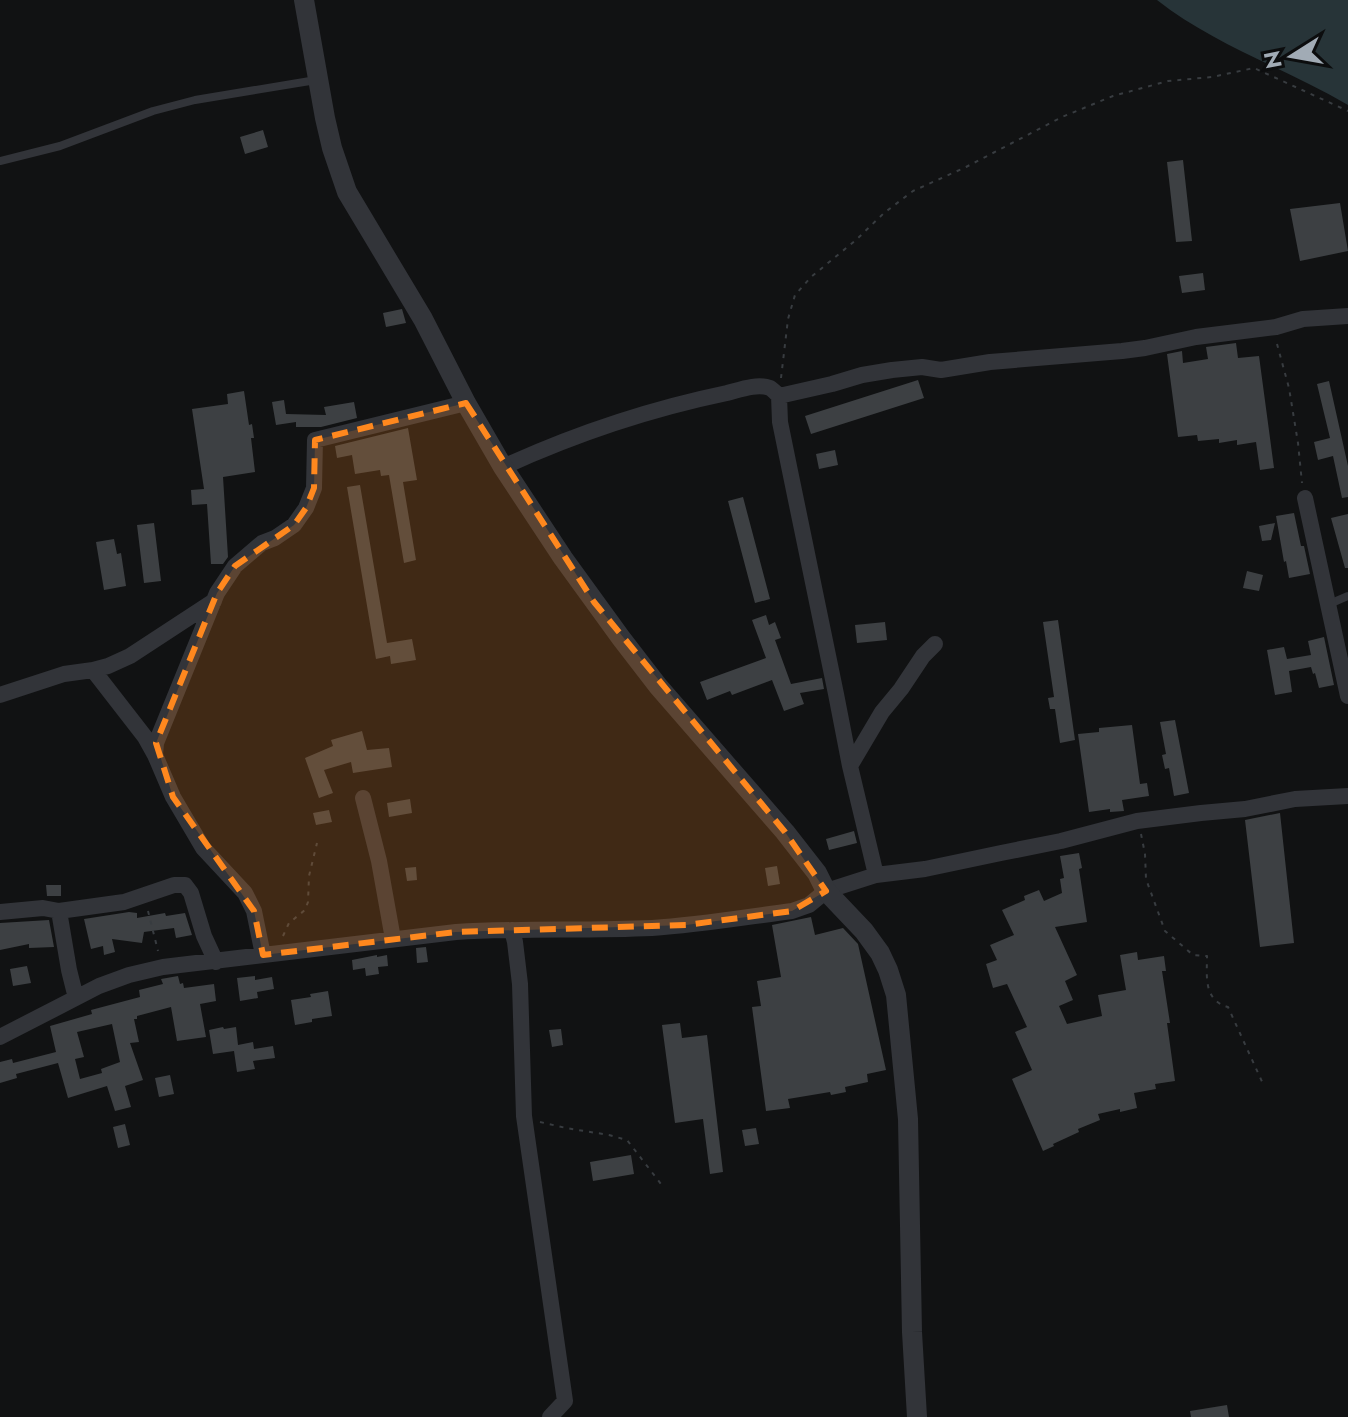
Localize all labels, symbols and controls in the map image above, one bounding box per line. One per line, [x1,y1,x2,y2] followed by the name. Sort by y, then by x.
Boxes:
[1252,16,1332,96] north arrow
[1255,48,1290,71] text: N

